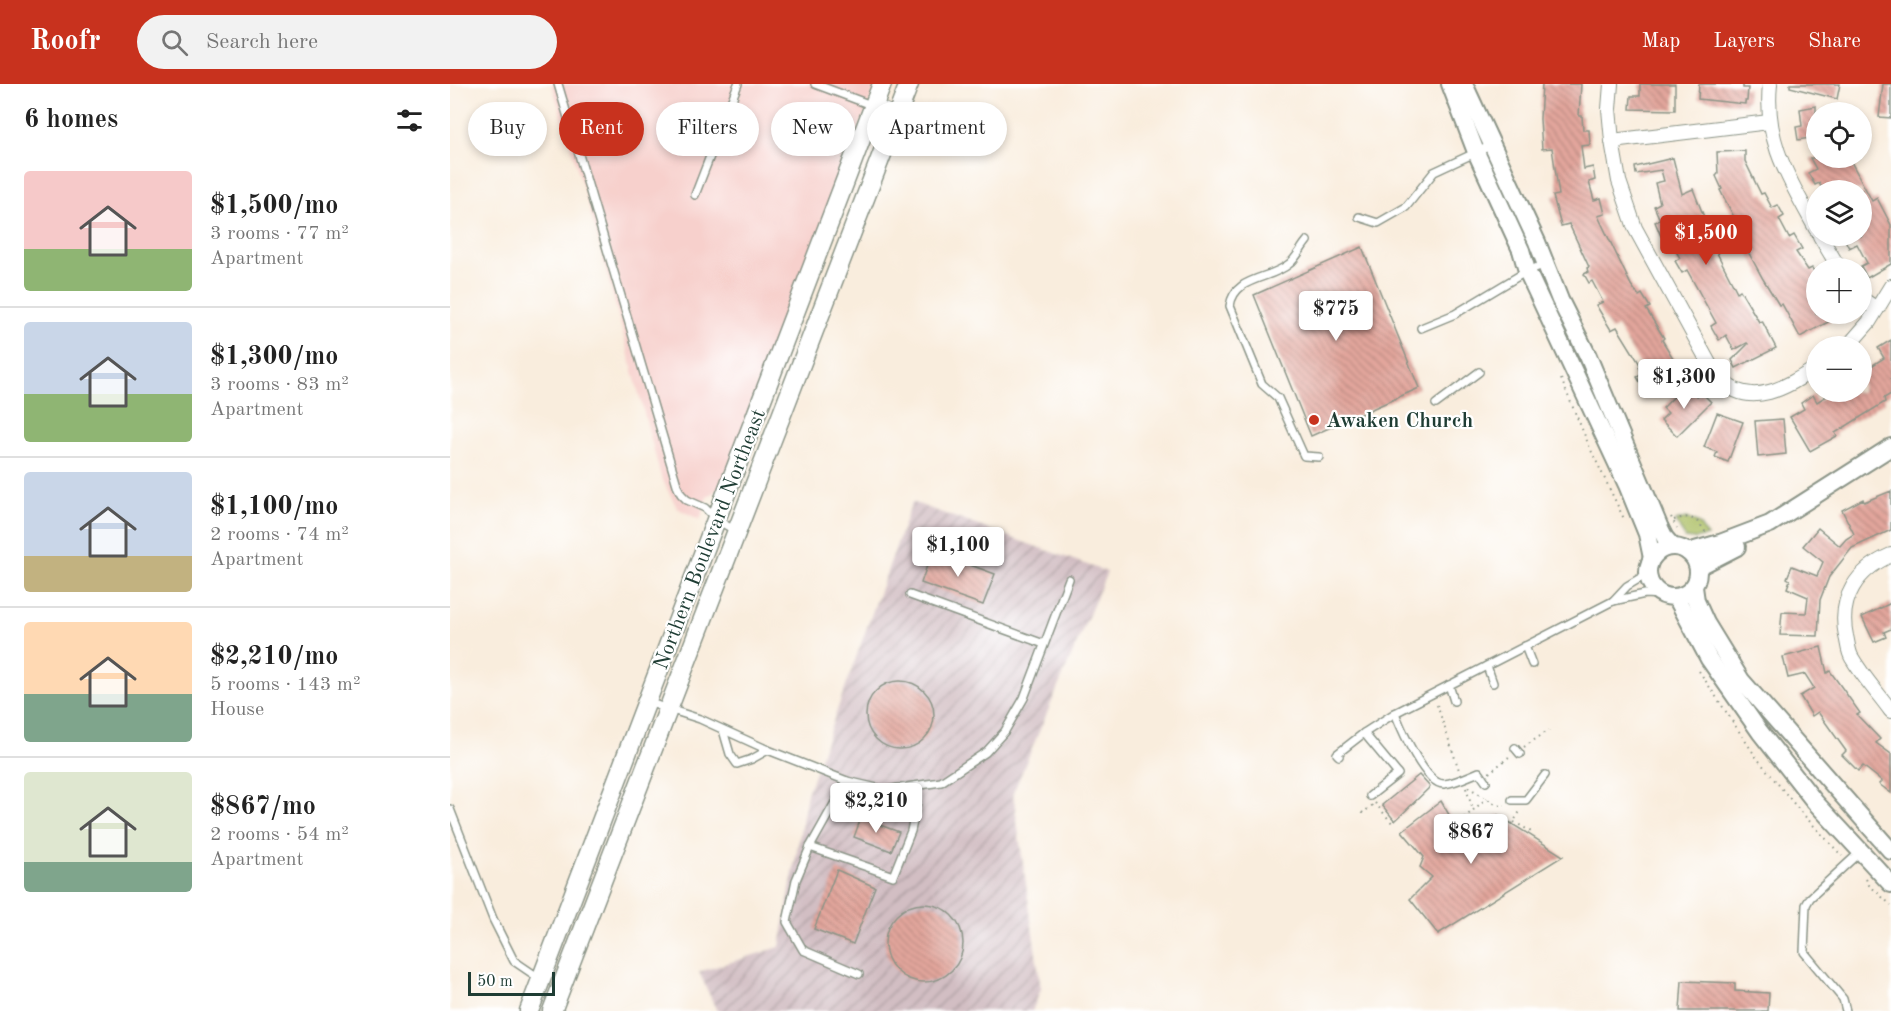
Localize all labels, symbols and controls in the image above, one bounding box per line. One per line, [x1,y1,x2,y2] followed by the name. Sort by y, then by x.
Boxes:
[137,15,557,69] search box
[158,26,191,59] icon: search
[30,28,101,56] text: Roofr
[206,31,318,53] text: Search here
[1641,31,1680,52] text: Map
[1713,31,1775,52] text: Layers
[1808,31,1861,52] text: Share
[468,102,547,156] chip: Buy
[559,102,644,156] chip: Rent
[656,102,759,156] chip: Filters
[771,102,855,156] chip: New
[867,102,1007,156] chip: Apartment
[1806,102,1872,402] map controls
[1806,102,1872,168] button: locate
[393,104,426,137] icon: filters
[24,107,118,133] text: 6 homes
[1806,180,1872,246] button: layers
[210,193,338,219] text: $1,500/mo
[72,195,144,267] icon: home
[1657,215,1755,266] pin: $1,500
[210,224,349,244] text: 3 rooms · 77 m²
[1674,224,1738,244] text: $1,500
[210,249,304,269] text: Apartment
[1806,258,1872,324] button: +
[1300,291,1372,342] pin: $775
[1313,300,1359,320] text: $775
[1806,336,1872,402] button: −
[210,344,338,370] text: $1,300/mo
[72,346,144,418] icon: home
[1635,359,1733,410] pin: $1,300
[1652,368,1716,388] text: $1,300
[210,375,349,395] text: 3 rooms · 83 m²
[210,400,304,420] text: Apartment
[651,406,770,673] street label: Northern Boulevard Northeast
[1326,411,1473,432] place label: Awaken Church
[1307,413,1321,427] marker: Awaken Church
[210,494,338,520] text: $1,100/mo
[72,496,144,568] icon: home
[210,525,349,545] text: 2 rooms · 74 m²
[909,527,1007,578] pin: $1,100
[926,536,990,556] text: $1,100
[210,550,304,570] text: Apartment
[210,644,338,670] text: $2,210/mo
[72,646,144,718] icon: home
[210,675,360,695] text: 5 rooms · 143 m²
[210,700,264,720] text: House
[827,783,925,834] pin: $2,210
[844,792,908,812] text: $2,210
[210,794,316,820] text: $867/mo
[72,796,144,868] icon: home
[1435,814,1507,865] pin: $867
[1448,823,1494,843] text: $867
[210,825,349,845] text: 2 rooms · 54 m²
[210,850,304,870] text: Apartment
[468,969,555,996] scale bar
[477,974,513,990] text: 50 m

